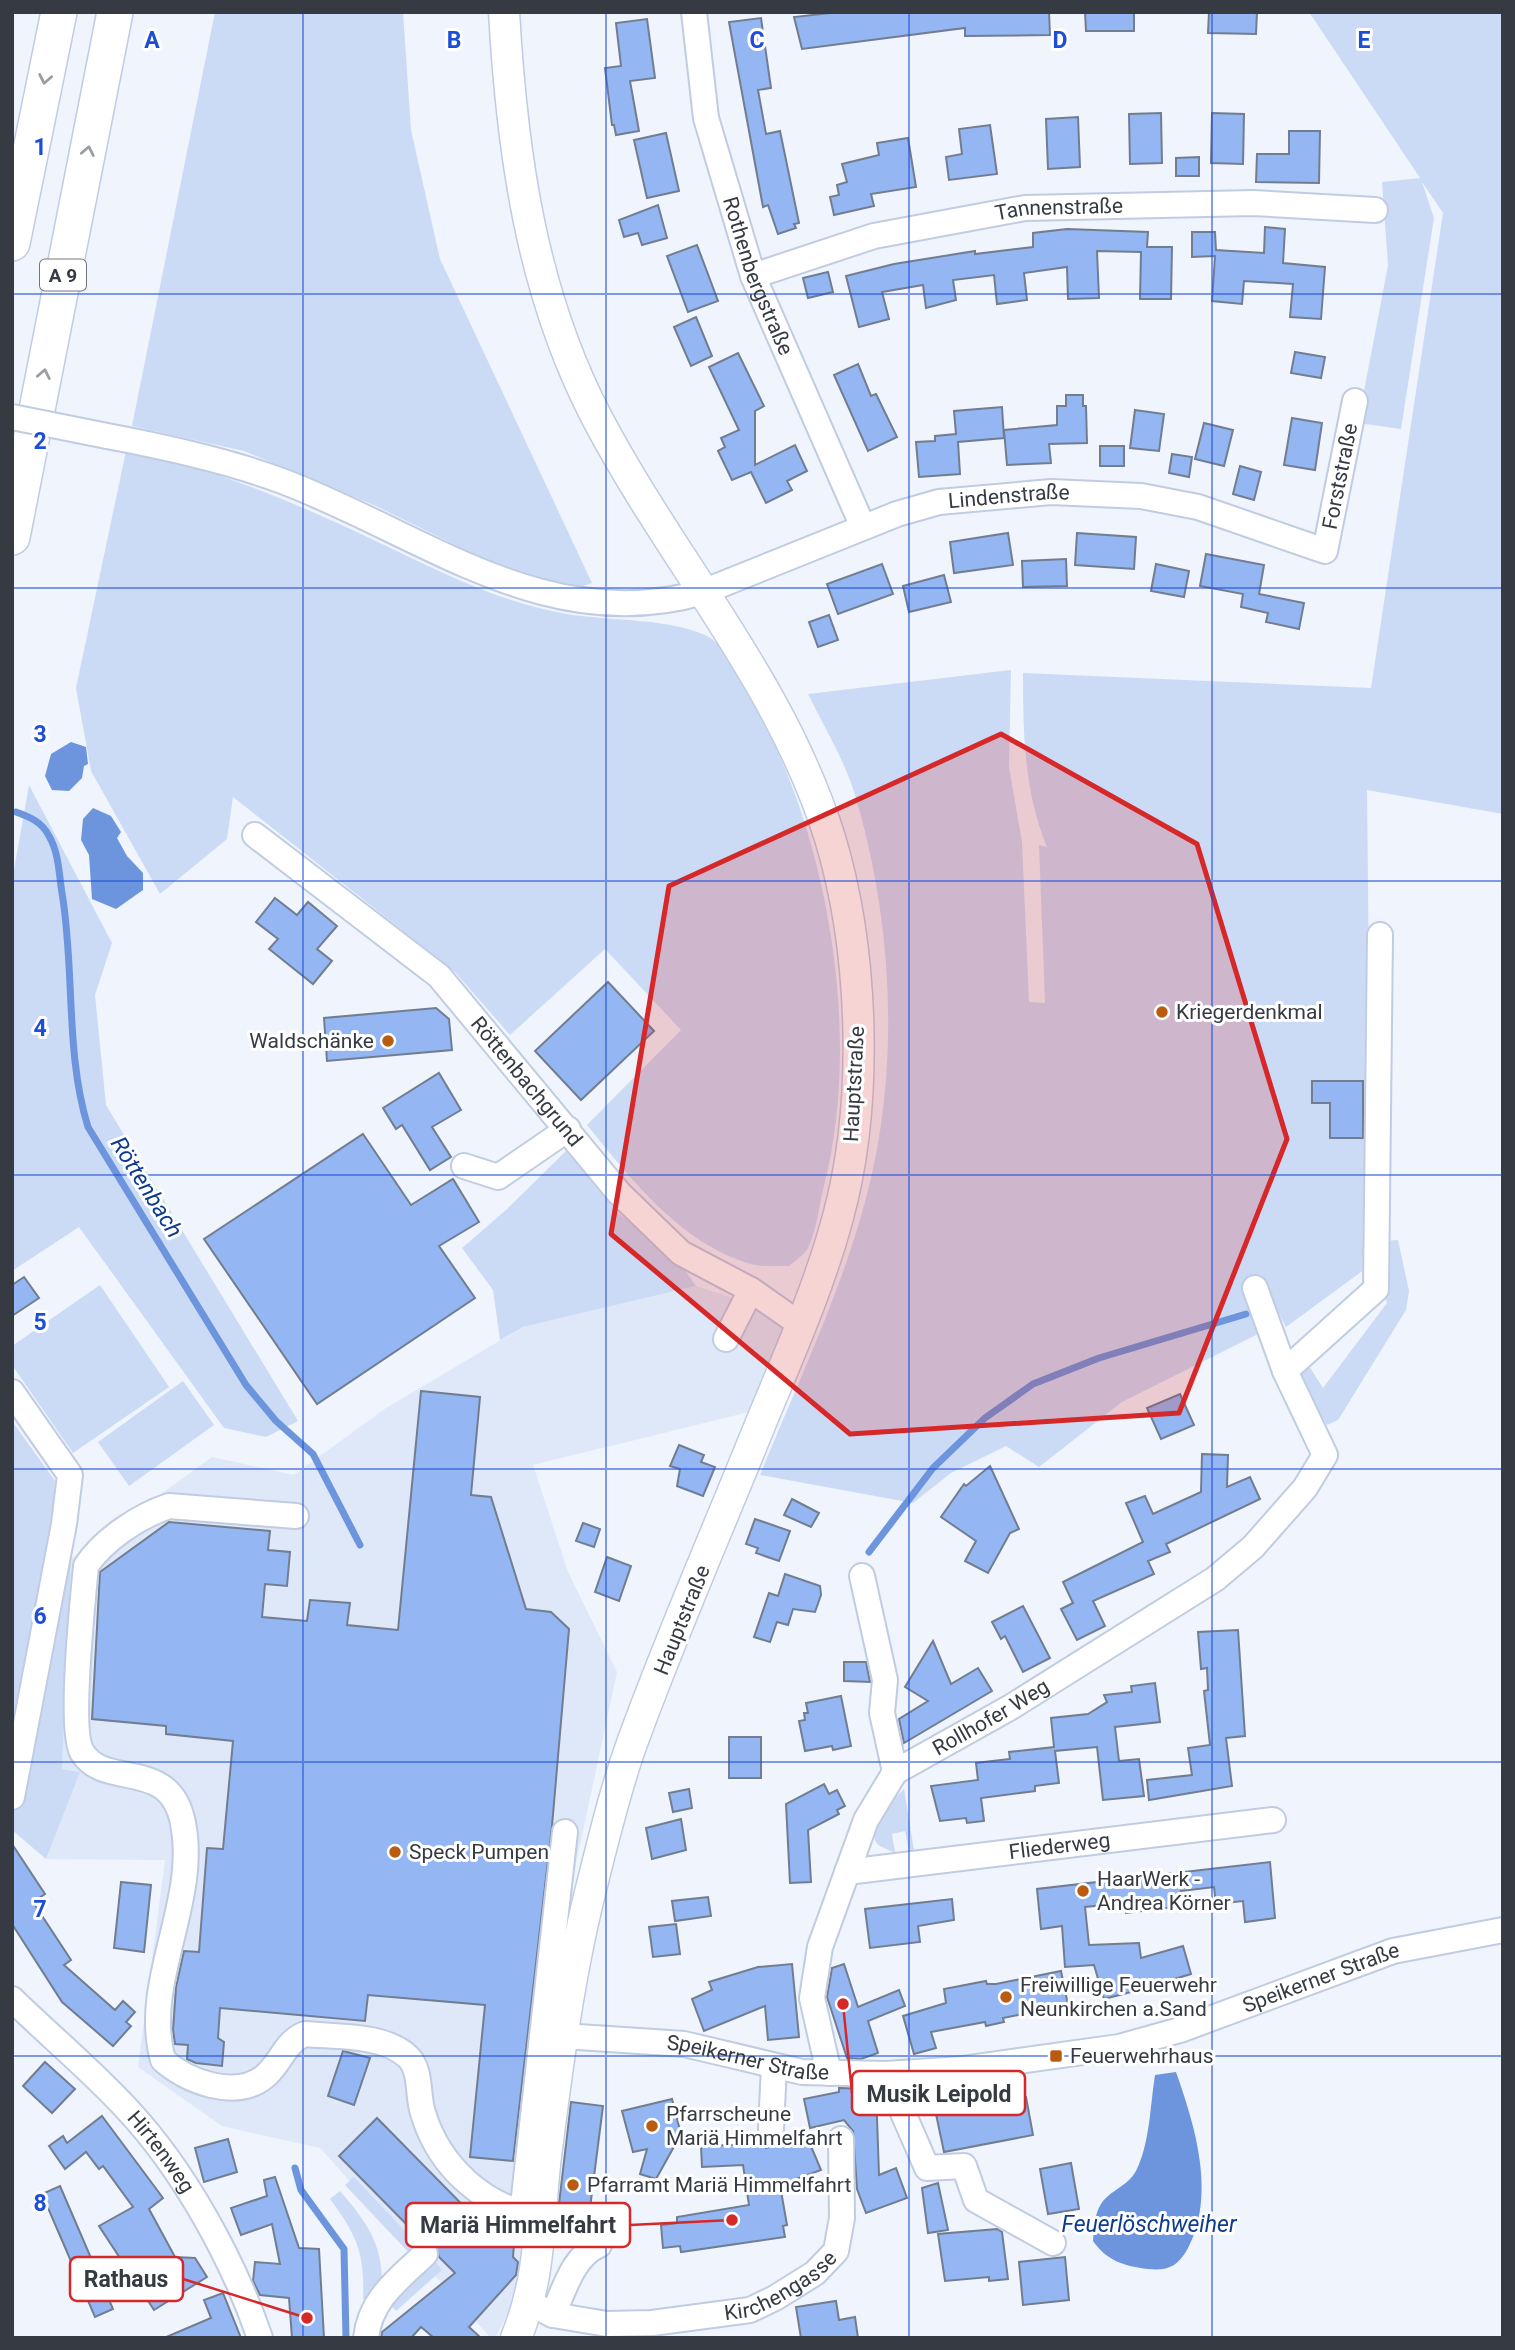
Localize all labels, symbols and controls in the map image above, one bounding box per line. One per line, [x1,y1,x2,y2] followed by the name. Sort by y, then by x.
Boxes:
[144,27,160,54] text: A
[447,27,461,54] text: B
[749,27,765,54] text: C
[1053,27,1067,54] text: D
[1358,27,1371,54] text: E
[39,73,54,85] one-way arrow
[33,134,47,161] text: 1
[79,145,94,157] one-way arrow
[718,194,798,359] street label: Rothenbergstraße
[993,194,1123,225] street label: Tannenstraße
[40,260,86,290] road number: A 9
[36,368,51,380] one-way arrow
[1318,421,1362,531] street label: Forststraße
[33,428,47,455] text: 2
[947,480,1070,513] street label: Lindenstraße
[33,721,47,748] text: 3
[1176,1000,1323,1024] place label: Kriegerdenkmal
[1154,1004,1170,1020] marker: Kriegerdenkmal
[466,1012,587,1151] street label: Röttenbachgrund
[33,1015,47,1042] text: 4
[839,1025,869,1143] street label: Hauptstraße
[249,1029,374,1053] place label: Waldschänke
[380,1033,396,1049] marker: Waldschänke
[105,1132,188,1243] water label: Röttenbach
[33,1309,47,1336] text: 5
[649,1562,715,1678] street label: Hauptstraße
[33,1603,47,1630] text: 6
[928,1674,1053,1760] street label: Rollhofer Weg
[1007,1828,1111,1864] street label: Fliederweg
[409,1840,549,1864] place label: Speck Pumpen
[387,1844,403,1860] marker: Speck Pumpen
[1097,1867,1231,1915] place label: HaarWerk - Andrea Körner
[1075,1883,1091,1899] marker: HaarWerk - Andrea Körner
[33,1896,47,1923] text: 7
[1239,1938,1401,2018] street label: Speikerner Straße
[1020,1973,1217,2021] place label: Freiwillige Feuerwehr Neunkirchen a.Sand
[998,1989,1014,2005] marker: Freiwillige Feuerwehr Neunkirchen a.Sand
[666,2031,829,2085] street label: Speikerner Straße
[1070,2044,1214,2068] place label: Feuerwehrhaus
[1048,2048,1064,2064] marker: Feuerwehrhaus
[852,2071,1025,2115] callout: Musik Leipold
[867,2081,1011,2108] text: Musik Leipold
[666,2102,843,2150] place label: Pfarrscheune Mariä Himmelfahrt
[123,2106,199,2197] street label: Hirtenweg
[644,2118,660,2134] marker: Pfarrscheune Mariä Himmelfahrt
[587,2173,851,2197] place label: Pfarramt Mariä Himmelfahrt
[565,2177,581,2193] marker: Pfarramt Mariä Himmelfahrt
[33,2190,47,2217] text: 8
[406,2203,630,2247] callout: Mariä Himmelfahrt
[1062,2211,1238,2238] water label: Feuerlöschweiher
[420,2212,616,2239] text: Mariä Himmelfahrt
[723,2246,842,2325] street label: Kirchengasse
[70,2257,183,2301] callout: Rathaus
[84,2266,168,2293] text: Rathaus

